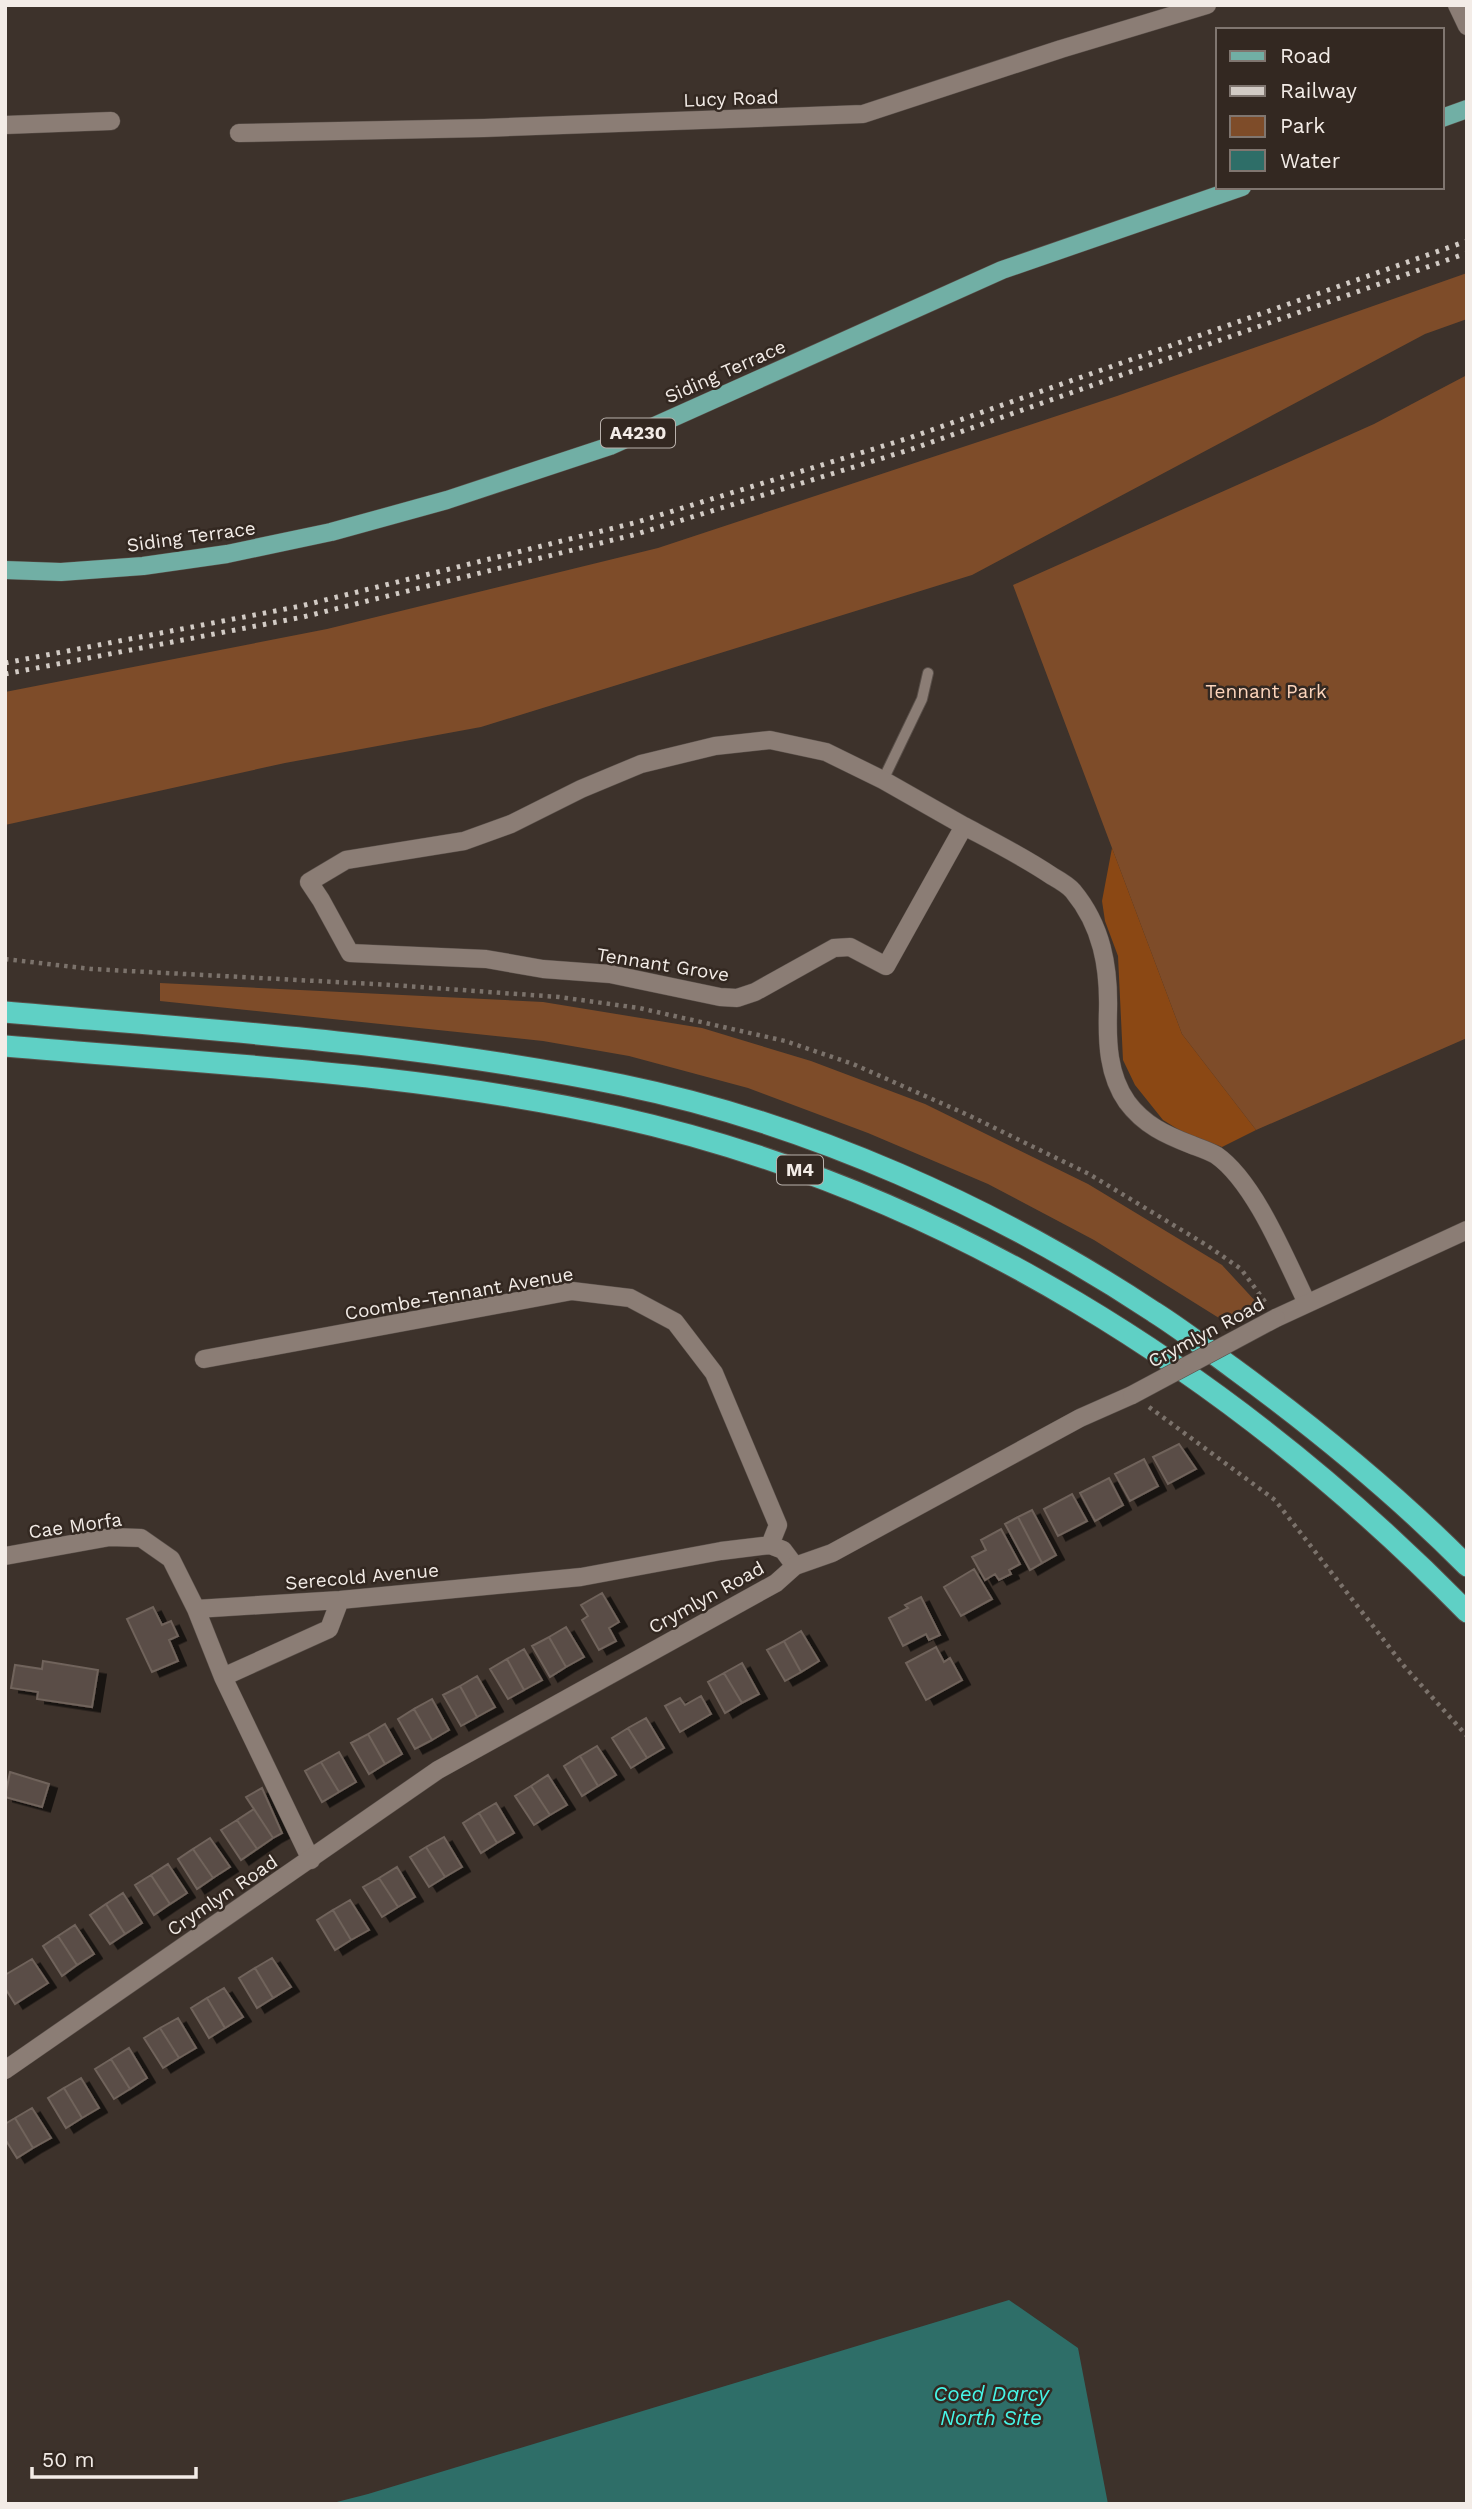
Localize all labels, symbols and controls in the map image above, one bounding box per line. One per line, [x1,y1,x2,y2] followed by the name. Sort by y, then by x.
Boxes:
[1216,28,1444,189] legend
[1280,43,1331,68] text: Road
[1280,78,1357,103] text: Railway
[683,85,779,112] street label: Lucy Road
[1280,113,1325,138] text: Park
[1280,148,1341,173] text: Water
[661,335,789,408] street label: Siding Terrace
[601,418,675,447] road number: A4230
[125,516,257,557] street label: Siding Terrace
[1205,680,1327,703] park label: Tennant Park
[595,943,731,986] street label: Tennant Grove
[777,1156,823,1184] road number: M4
[343,1262,575,1325] street label: Coombe-Tennant Avenue
[1144,1292,1268,1373] street label: Crymlyn Road
[27,1508,124,1543] street label: Cae Morfa
[644,1556,768,1639] street label: Crymlyn Road
[284,1558,440,1595] street label: Serecold Avenue
[163,1850,282,1941] street label: Crymlyn Road
[933,2381,1050,2430] water label: Coed Darcy North Site
[32,2436,196,2480] scale bar
[42,2447,94,2472] text: 50 m

